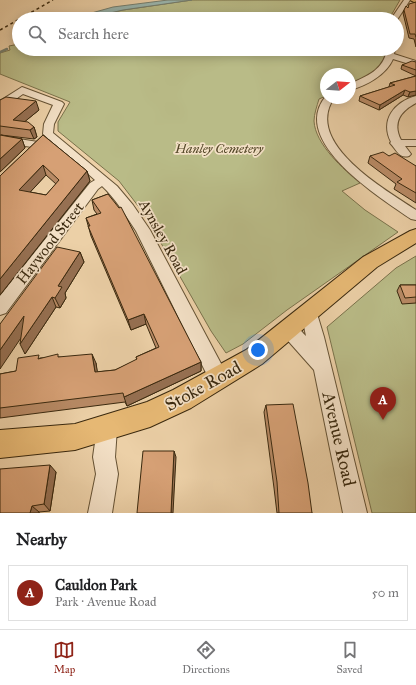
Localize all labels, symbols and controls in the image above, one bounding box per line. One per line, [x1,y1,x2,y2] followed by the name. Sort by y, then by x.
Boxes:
[12,12,404,56] search box
[26,23,48,45] icon: search
[58,25,129,43] text: Search here
[320,68,356,104] north arrow
[174,141,264,157] park label: Hanley Cemetery
[135,196,191,278] street label: Aynsley Road
[12,198,88,288] street label: Haywood Street
[248,340,268,360] your location
[161,356,245,416] street label: Stoke Road
[370,387,396,420] pin: A
[317,389,361,488] street label: Avenue Road
[16,529,67,550] text: Nearby
[55,576,137,594] text: Cauldon Park
[26,585,34,601] text: A
[372,585,399,601] text: 50 m
[55,594,156,610] text: Park · Avenue Road
[53,639,75,676] tab: Map
[182,639,230,676] tab: Directions
[336,639,363,676] tab: Saved

